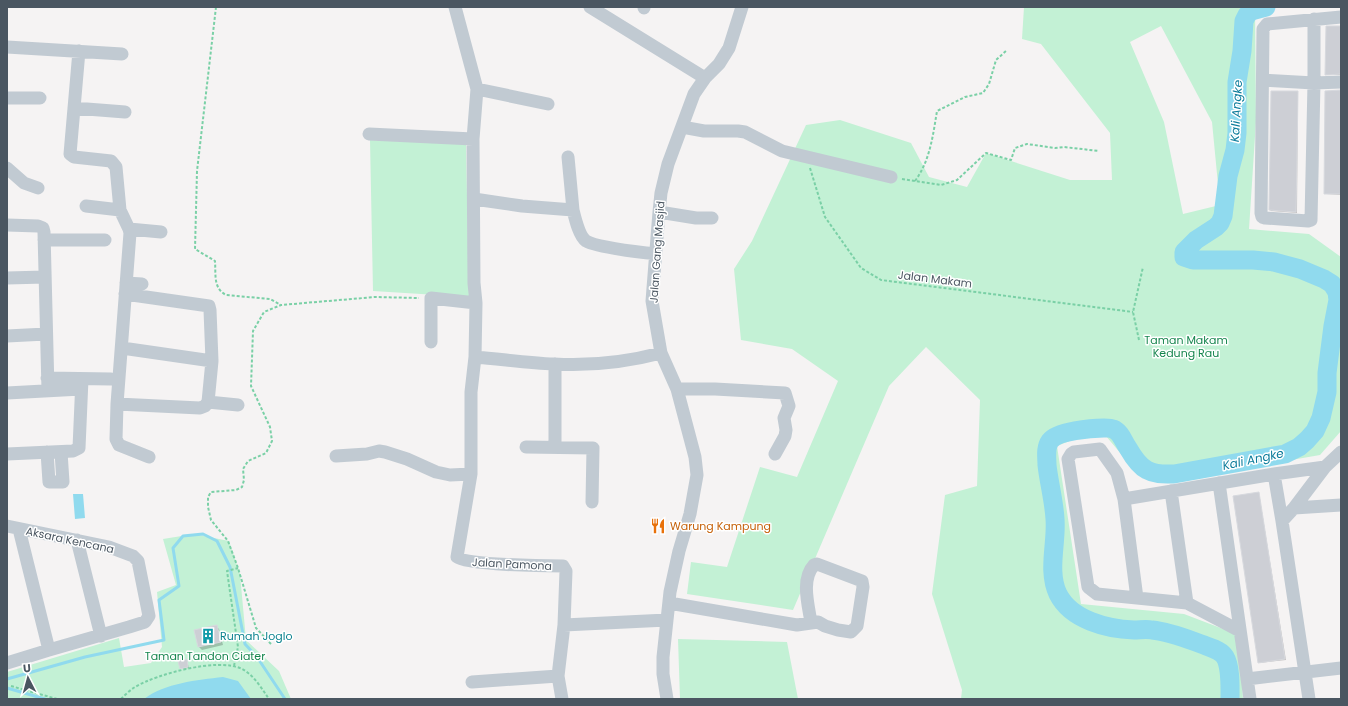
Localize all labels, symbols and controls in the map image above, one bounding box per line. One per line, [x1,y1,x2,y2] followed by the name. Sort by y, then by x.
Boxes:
[1226,79,1246,143] water label: Kali Angke
[645,200,669,304] street label: Jalan Gang Masjid
[897,267,973,291] street label: Jalan Makam
[1144,332,1228,361] park label: Taman Makam Kedung Rau
[1221,444,1286,474] water label: Kali Angke
[649,517,667,535] restaurant icon: Warung Kampung
[670,518,771,534] place label: Warung Kampung
[24,523,116,557] street label: Aksara Kencana
[472,554,552,574] street label: Jalan Pamona
[199,627,217,645] building icon: Rumah Joglo
[220,628,293,644] place label: Rumah Joglo
[145,648,265,664] park label: Taman Tandon Ciater
[8,658,48,698] north arrow
[22,660,32,676] text: U

